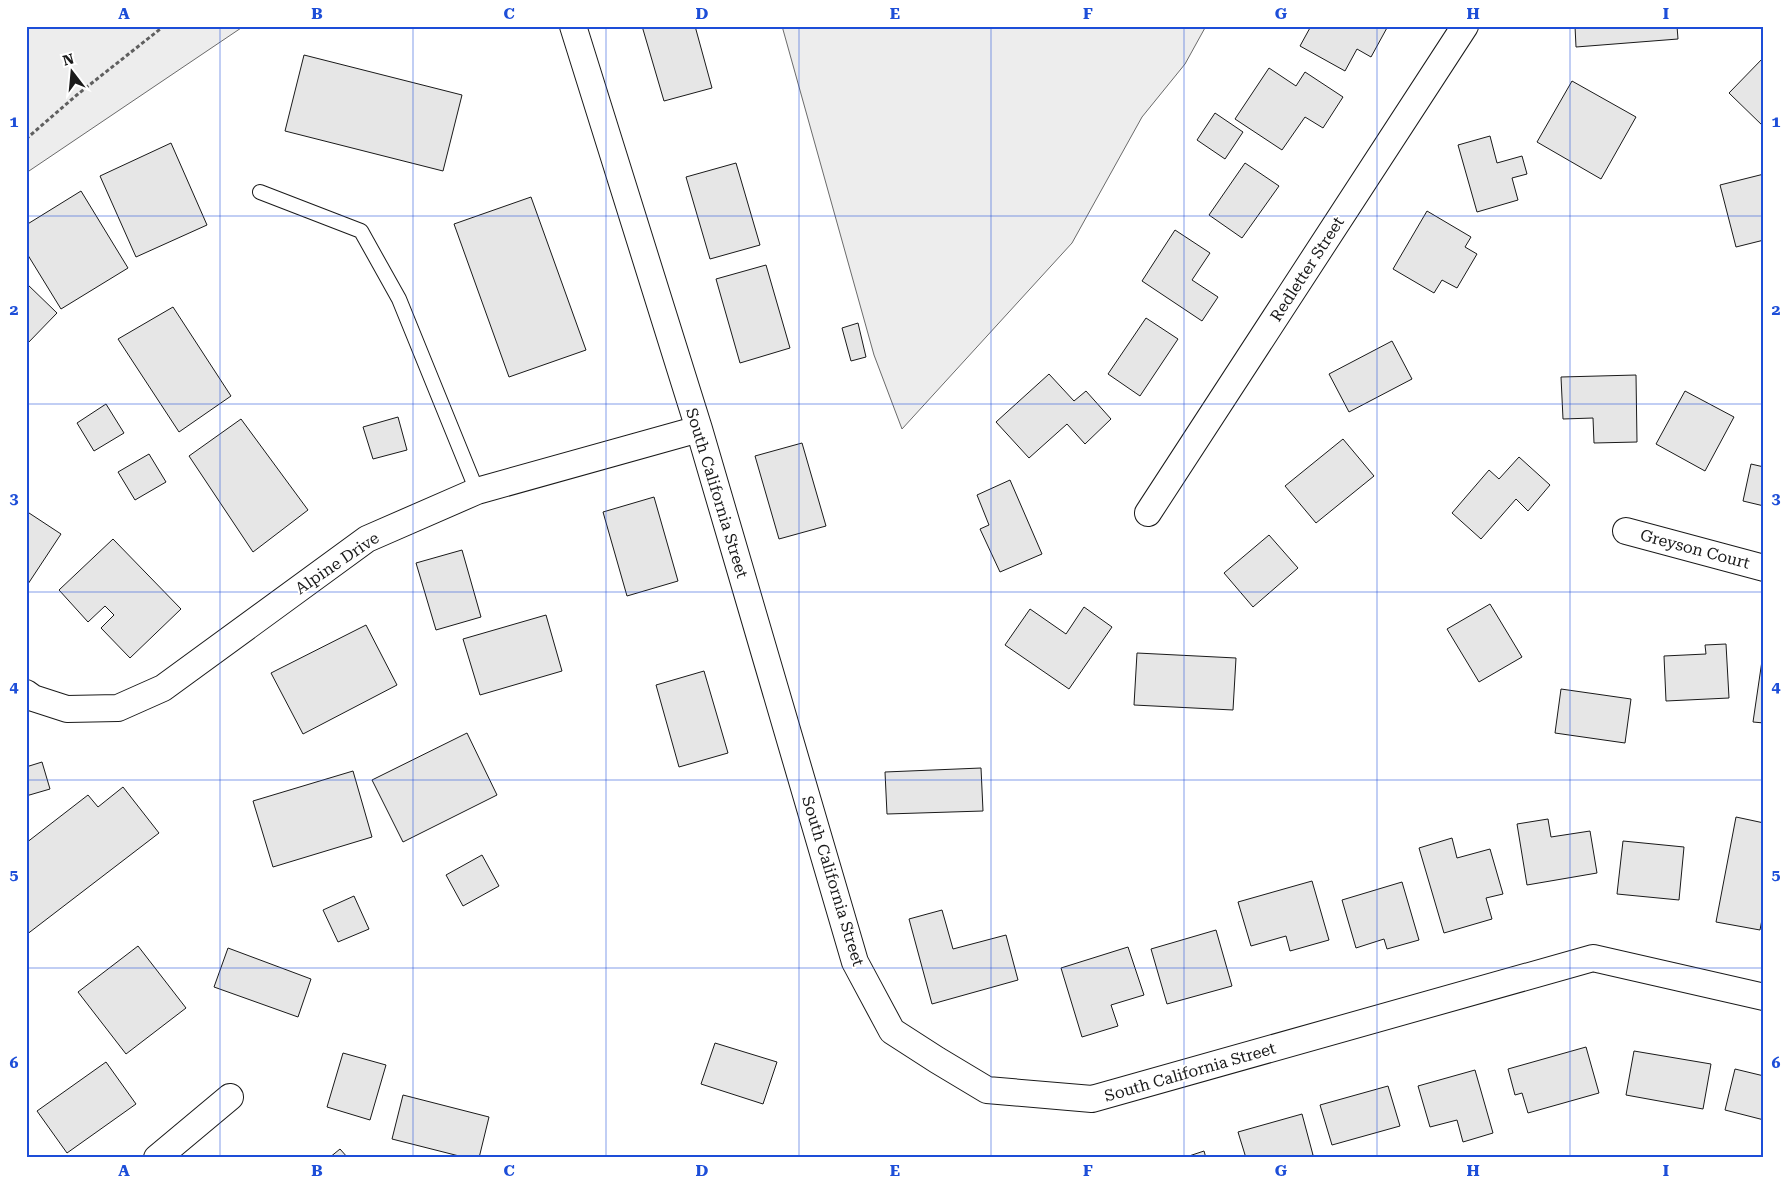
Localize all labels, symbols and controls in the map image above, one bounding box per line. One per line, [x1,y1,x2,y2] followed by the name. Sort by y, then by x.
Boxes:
[118,4,130,23] text: A
[311,4,323,23] text: B
[503,4,515,23] text: C
[696,4,709,23] text: D
[890,4,900,23] text: E
[1083,4,1093,23] text: F
[1275,4,1288,23] text: G
[1466,4,1480,23] text: H
[1663,4,1669,23] text: I
[48,48,98,98] north arrow
[61,50,76,69] text: N
[10,112,19,131] text: 1
[1772,112,1781,131] text: 1
[1266,213,1348,325] street label: Redletter Street
[10,300,19,319] text: 2
[1772,300,1781,319] text: 2
[682,406,752,581] street label: South California Street
[10,489,19,508] text: 3
[1772,489,1781,508] text: 3
[1638,525,1752,573] street label: Greyson Court
[292,528,383,598] street label: Alpine Drive
[10,677,19,696] text: 4
[1772,677,1781,696] text: 4
[798,794,868,969] street label: South California Street
[10,865,19,884] text: 5
[1772,865,1781,884] text: 5
[1102,1038,1278,1106] street label: South California Street
[10,1053,19,1072] text: 6
[1772,1053,1781,1072] text: 6
[118,1161,130,1180] text: A
[311,1161,323,1180] text: B
[503,1161,515,1180] text: C
[696,1161,709,1180] text: D
[890,1161,900,1180] text: E
[1083,1161,1093,1180] text: F
[1275,1161,1288,1180] text: G
[1466,1161,1480,1180] text: H
[1663,1161,1669,1180] text: I

